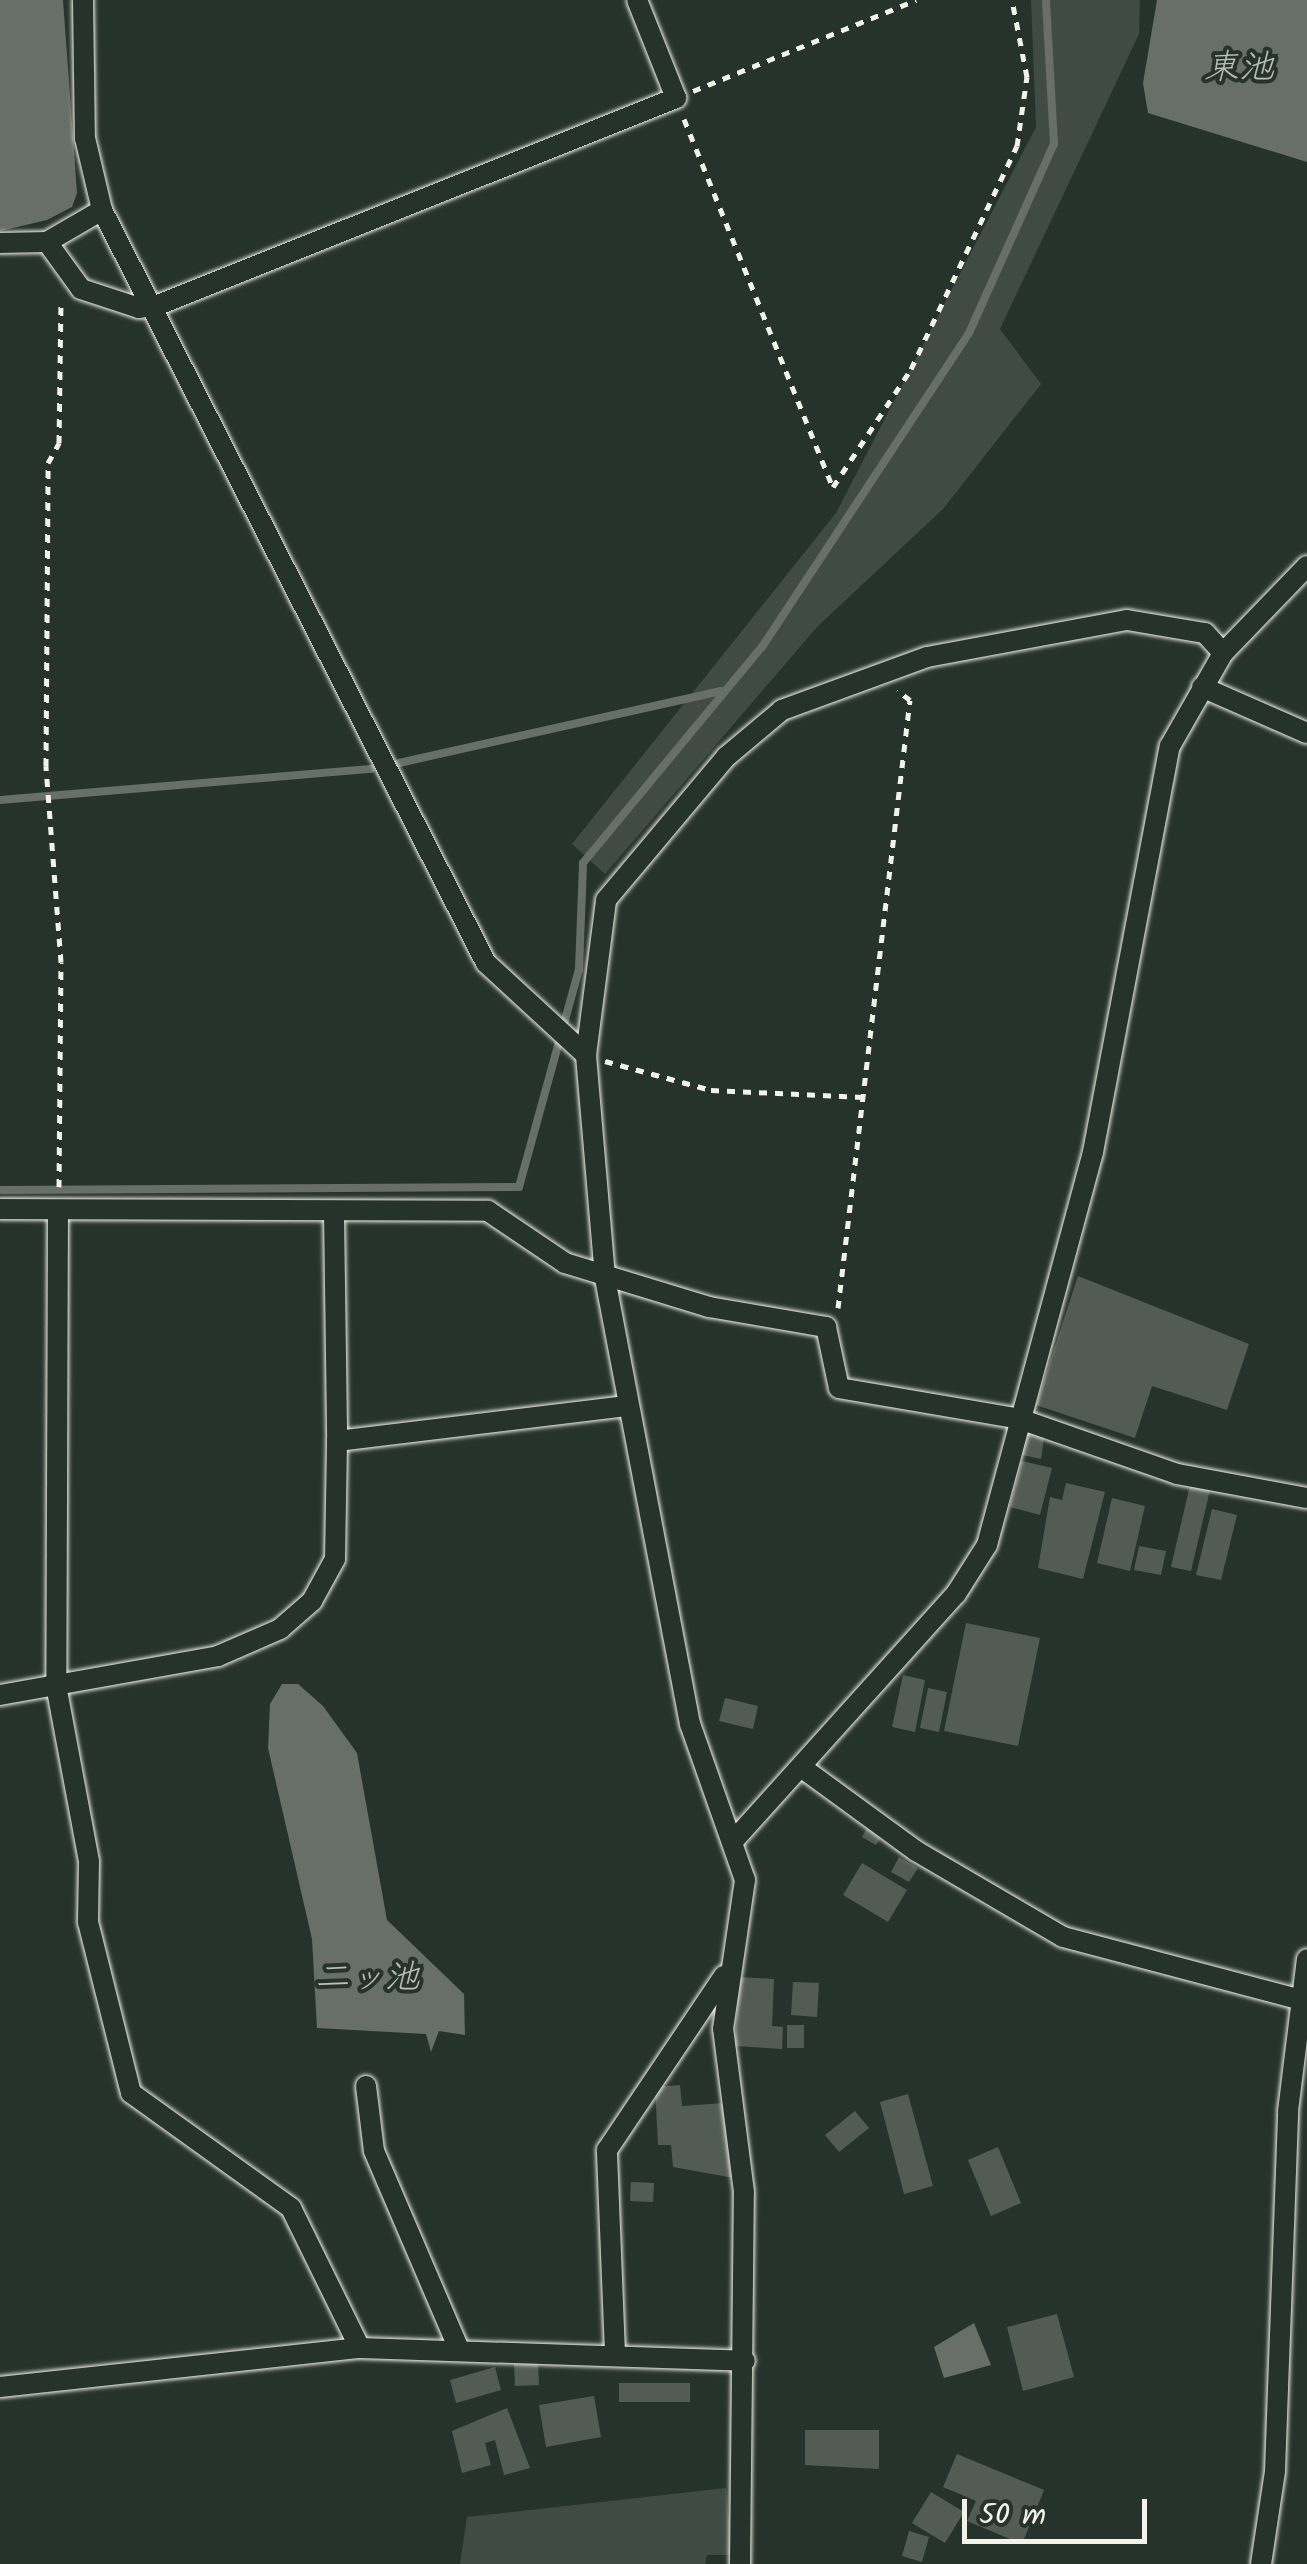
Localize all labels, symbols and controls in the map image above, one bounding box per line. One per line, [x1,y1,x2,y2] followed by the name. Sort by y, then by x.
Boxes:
[1204,48,1274,90] water label: 東池
[315,1958,419,2000] water label: 二ッ池
[967,2479,1152,2541] scale bar
[979,2492,1046,2540] text: 50 m

